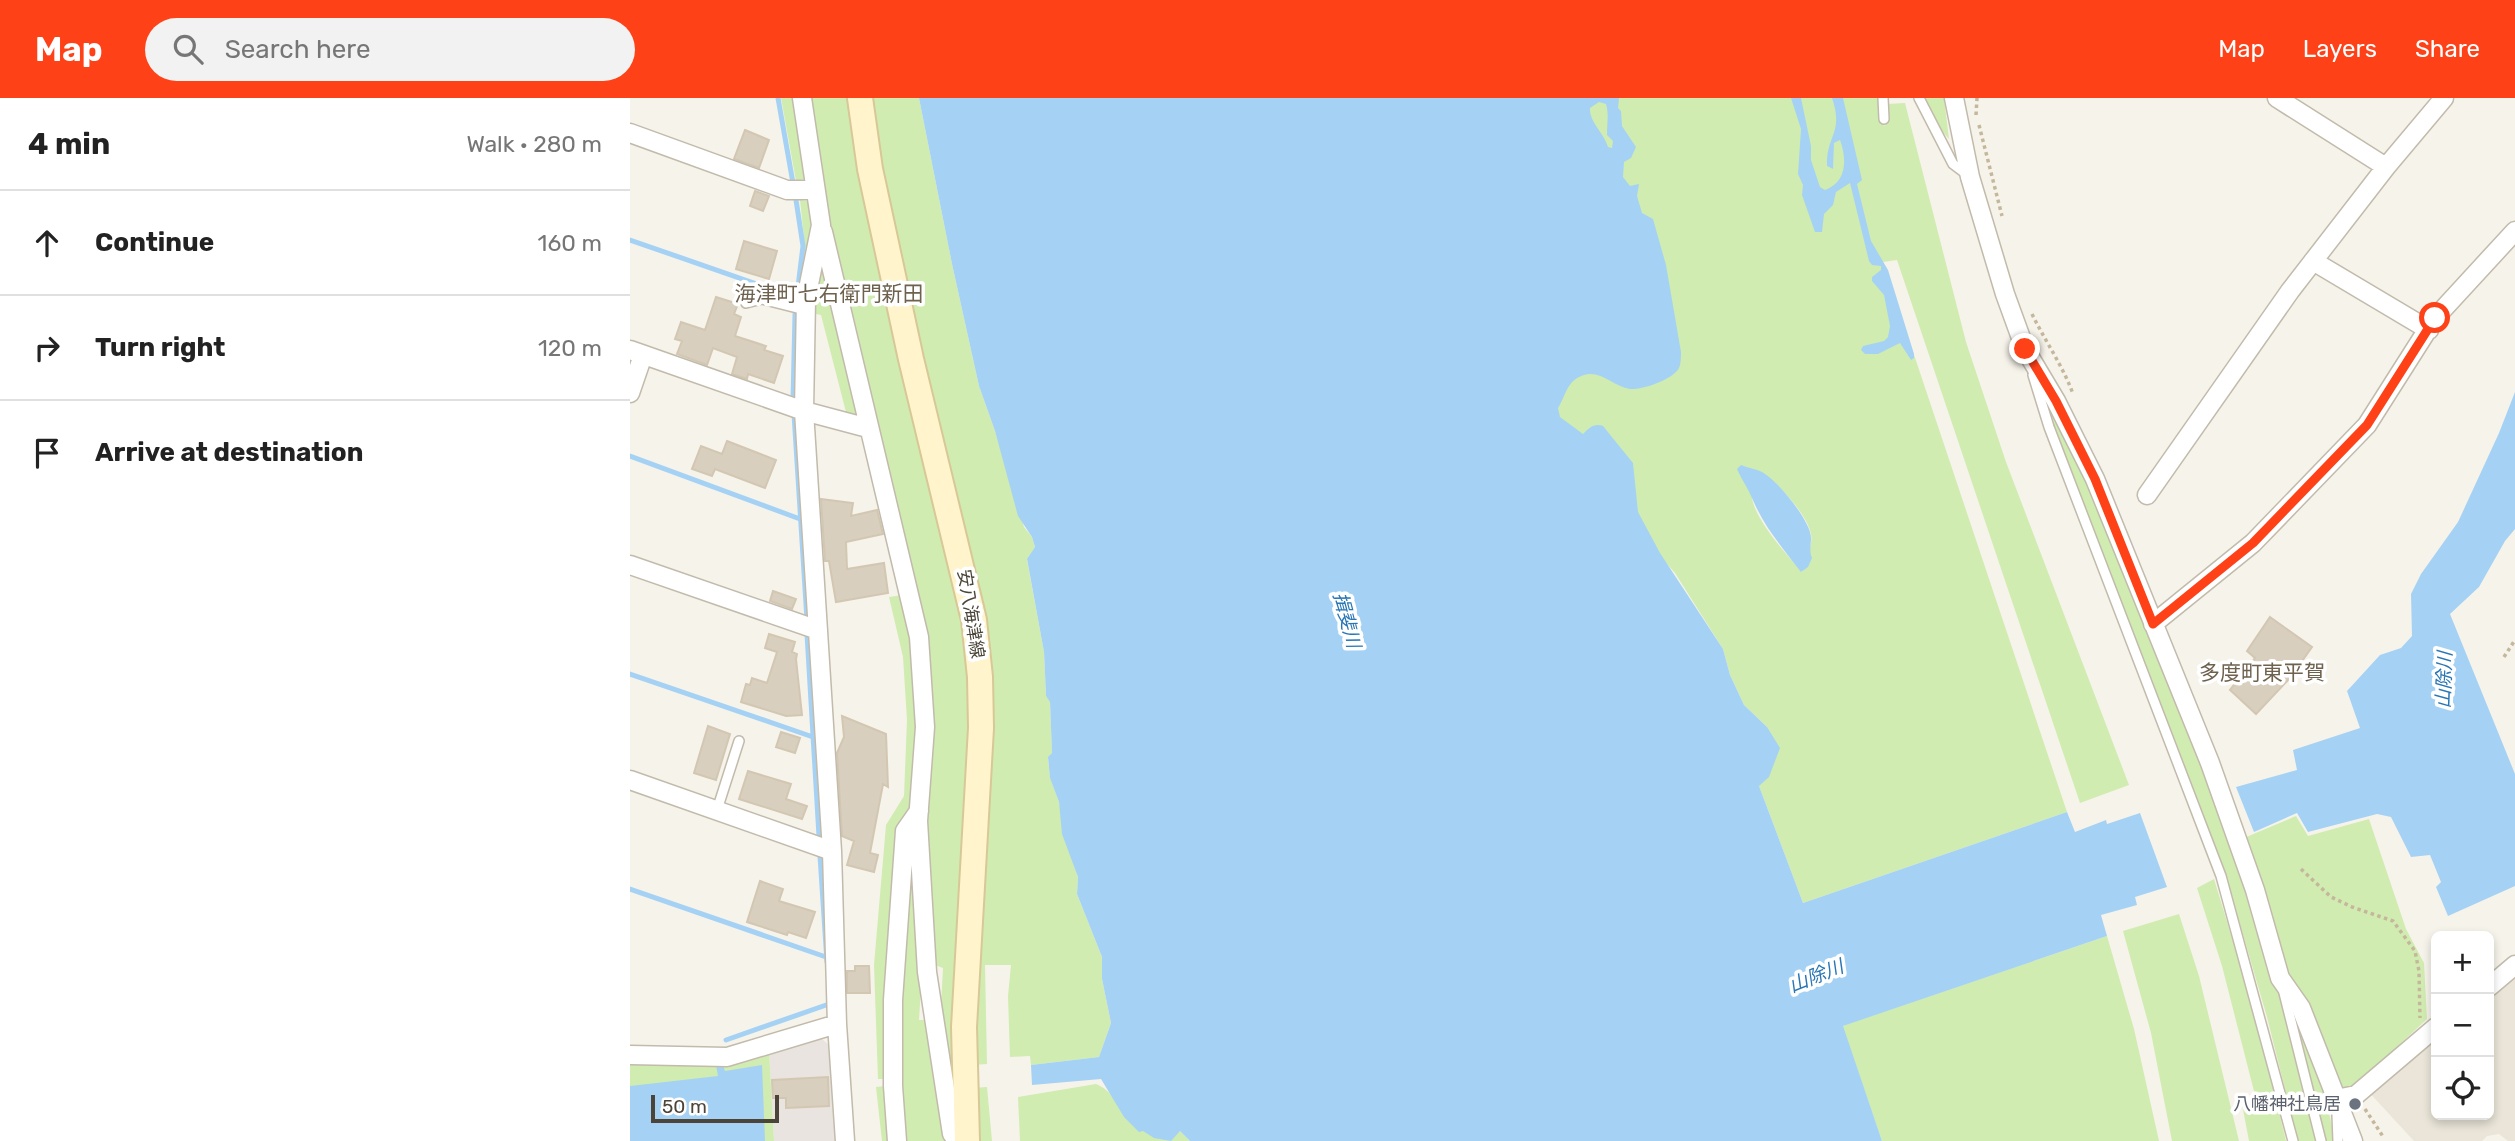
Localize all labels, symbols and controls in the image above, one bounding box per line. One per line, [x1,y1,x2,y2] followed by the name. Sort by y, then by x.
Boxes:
[145,18,635,81] search box
[35,30,103,69] text: Map
[169,30,207,68] icon: search
[225,34,370,65] text: Search here
[2218,35,2265,63] text: Map
[2303,35,2377,63] text: Layers
[2415,35,2480,63] text: Share
[28,126,110,162] text: 4 min
[466,130,602,158] text: Walk · 280 m
[28,224,66,262] icon: ahead
[95,227,214,258] text: Continue
[538,229,602,257] text: 160 m
[735,281,924,306] district label: 海津町七右衛門新田
[2419,302,2450,333] route start
[28,329,66,367] icon: right
[95,332,225,363] text: Turn right
[2009,333,2040,364] route end
[538,334,602,362] text: 120 m
[28,434,66,472] icon: arrive
[95,437,363,468] text: Arrive at destination
[953,568,989,660] street label: 安八海津線
[1329,589,1366,652] water label: 揖斐川
[2432,649,2457,709] water label: 山除川
[2199,660,2325,685] district label: 多度町東平賀
[2431,931,2494,1120] map controls
[2431,931,2494,994] button: +
[1785,954,1849,997] water label: 山除川
[2431,994,2494,1057] button: −
[2431,1057,2494,1120] button: locate
[651,1092,779,1124] scale bar
[2233,1093,2341,1115] place label: 八幡神社鳥居
[662,1095,707,1118] text: 50 m
[2347,1096,2363,1112] marker: 八幡神社鳥居

